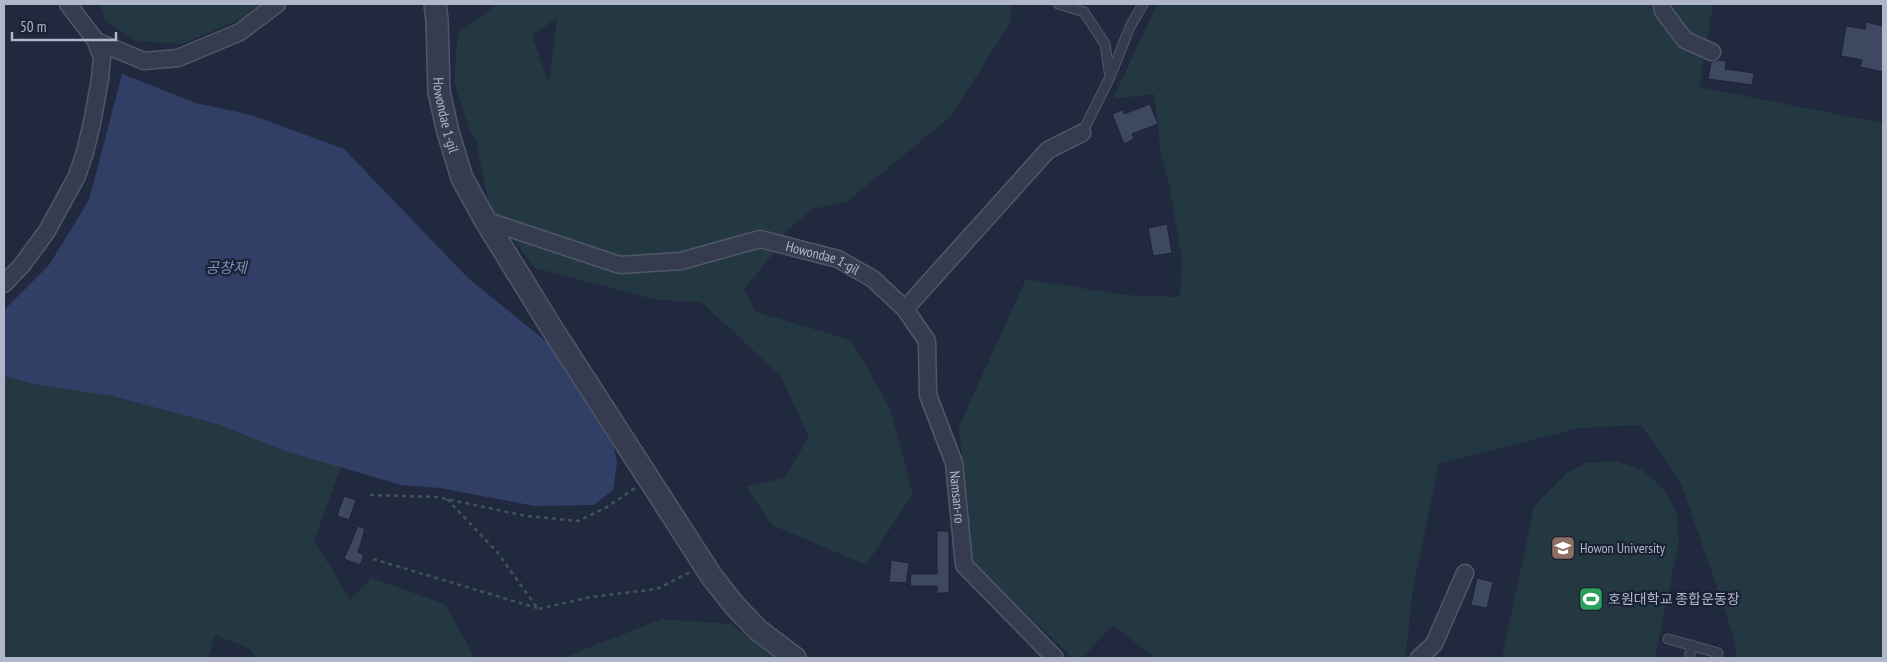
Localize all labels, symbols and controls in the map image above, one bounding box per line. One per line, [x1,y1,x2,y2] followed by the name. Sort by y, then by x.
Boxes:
[12,10,116,42] scale bar
[20,17,46,36] text: 50 m
[430,77,463,156] street label: Howondae 1-gil
[784,237,864,279] street label: Howondae 1-gil
[205,258,249,277] water label: 공창제
[946,470,969,524] street label: Namsan-ro
[1550,535,1576,561] school or university icon: Howon University
[1580,539,1666,557] place label: Howon University
[1578,586,1604,612] sports icon: 호원대학교 종합운동장
[1608,590,1740,608] place label: 호원대학교 종합운동장

